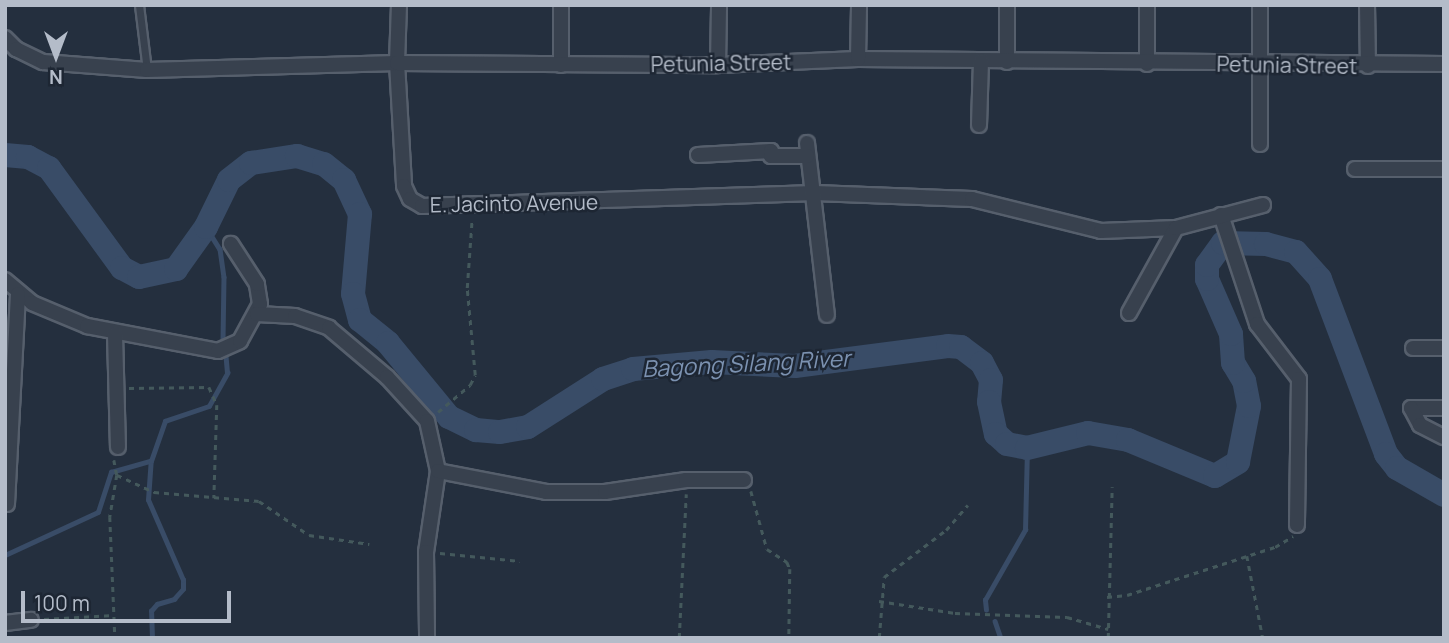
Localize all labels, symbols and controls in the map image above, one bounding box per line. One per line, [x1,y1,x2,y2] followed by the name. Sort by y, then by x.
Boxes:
[21,21,91,91] north arrow
[650,49,792,77] street label: Petunia Street
[1216,51,1358,79] street label: Petunia Street
[49,64,63,90] text: N
[430,189,598,217] street label: E. Jacinto Avenue
[641,344,851,382] water label: Bagong Silang River
[24,576,234,620] scale bar
[34,589,90,617] text: 100 m

